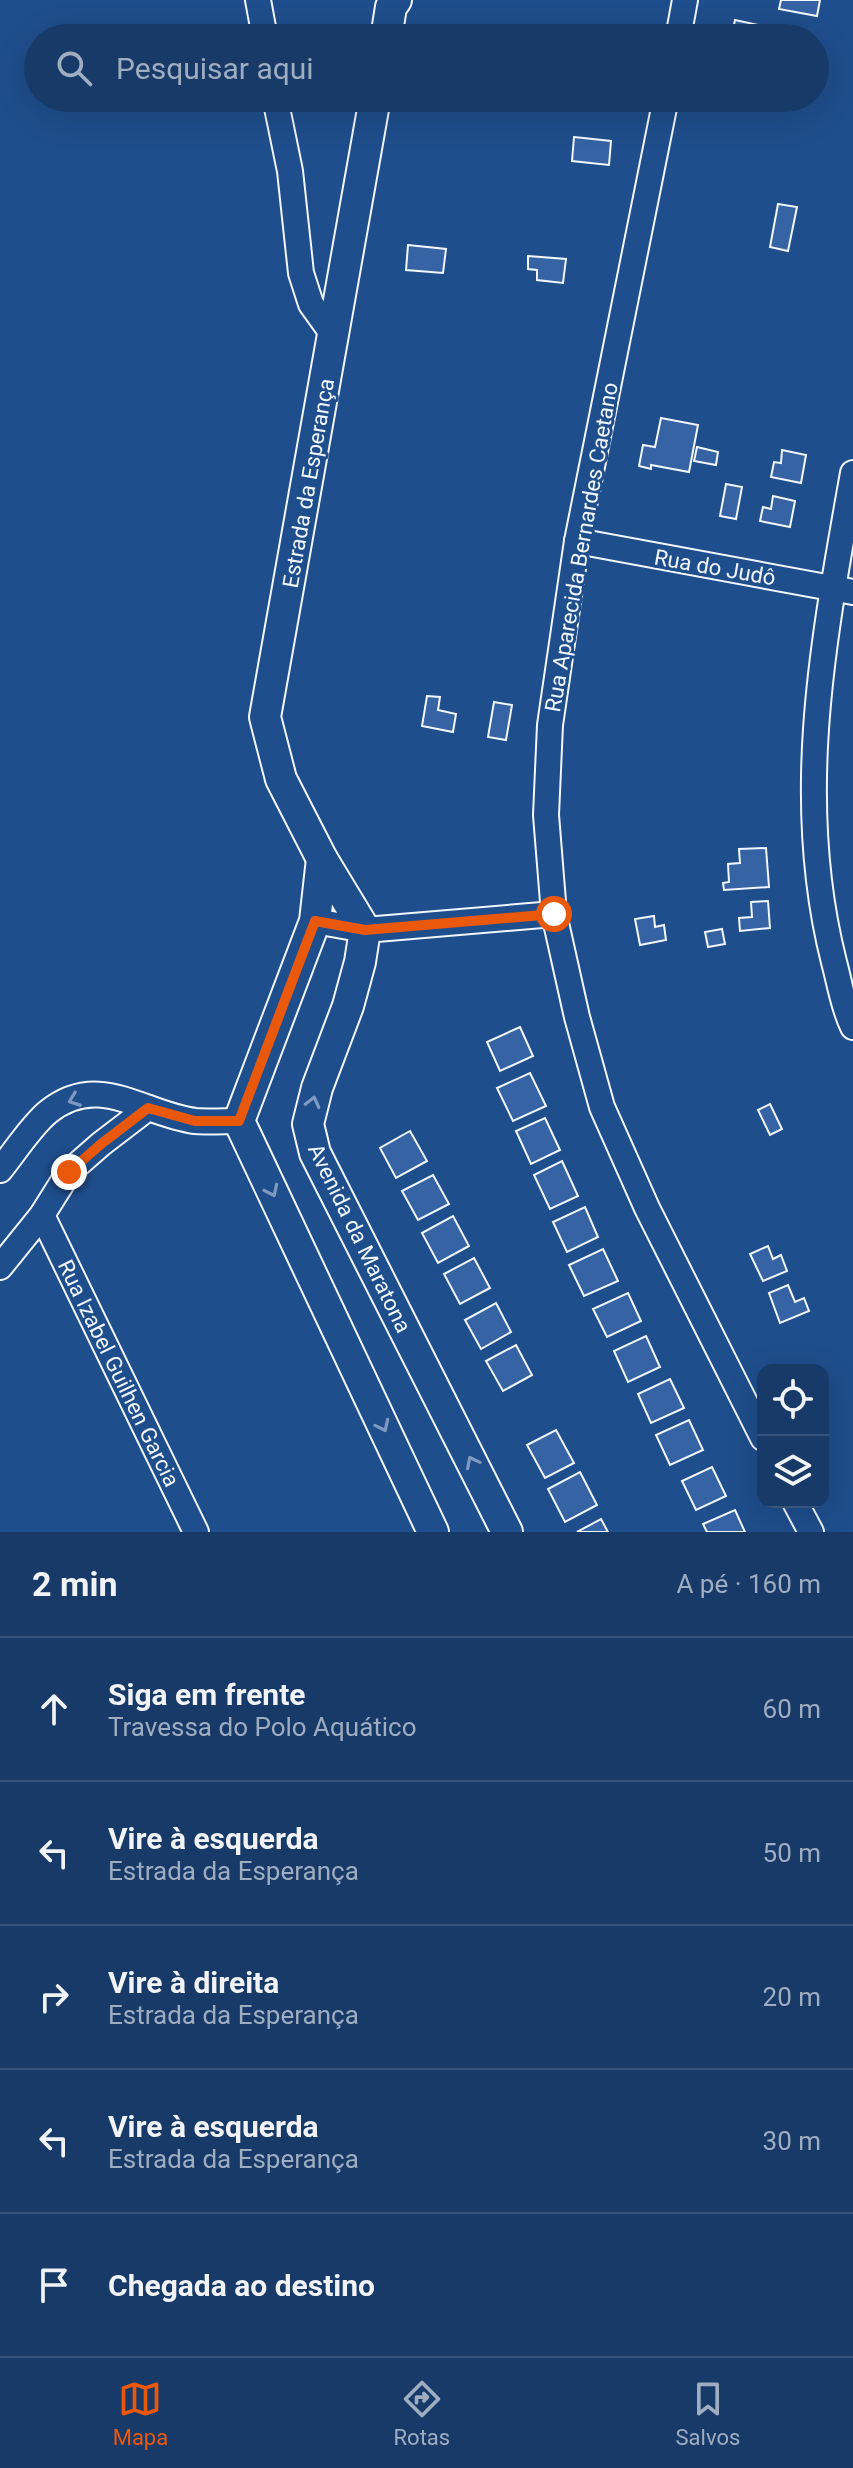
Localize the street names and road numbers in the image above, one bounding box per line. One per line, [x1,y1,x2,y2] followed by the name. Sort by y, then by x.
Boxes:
[278,376,339,590] street label: Estrada da Esperança
[540,380,623,714] street label: Rua Aparecida Bernardes Caetano
[652,545,778,590] street label: Rua do Judô
[303,1140,416,1337] street label: Avenida da Maratona
[53,1256,184,1491] street label: Rua Izabel Guilhen Garcia

